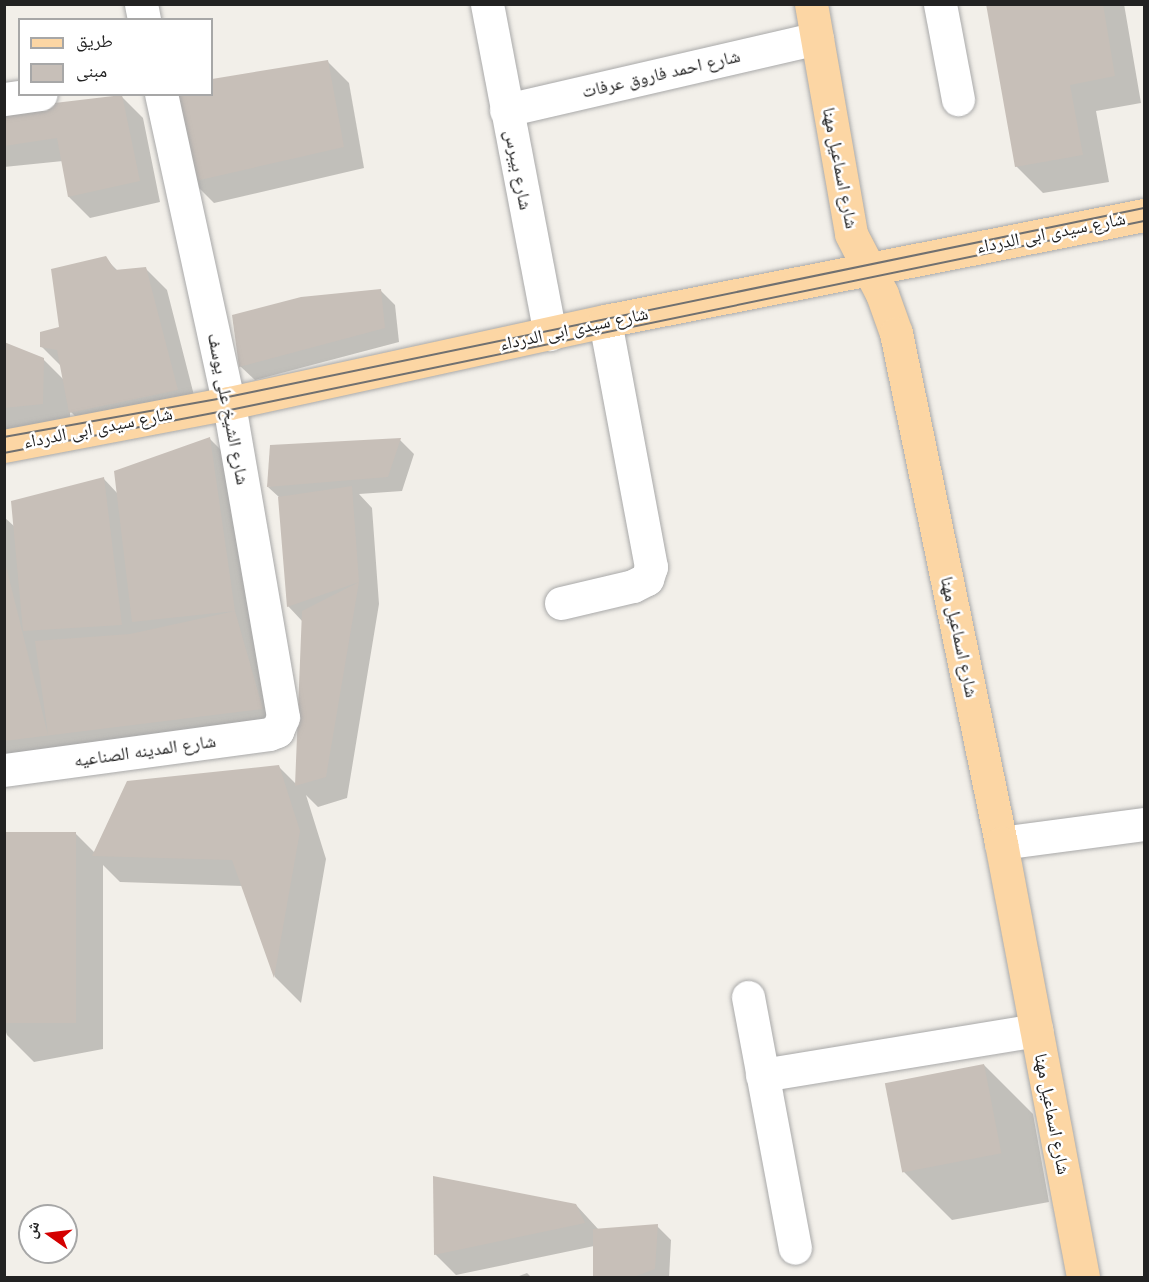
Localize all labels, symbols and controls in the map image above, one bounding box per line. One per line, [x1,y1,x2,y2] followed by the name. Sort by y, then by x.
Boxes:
[18,18,213,96] legend
[76,29,113,53] text: طريق
[580,45,742,103] street label: شارع احمد فاروق عرفات
[76,59,107,83] text: مبنى
[818,106,862,230] street label: شارع اسماعيل مهنا
[500,128,536,212] street label: شارع بيبرس
[975,208,1127,258] street label: شارع سيدى ابى الدرداء
[498,303,650,355] street label: شارع سيدى ابى الدرداء
[203,331,253,487] street label: شارع الشيخ على يوسف
[22,403,174,453] street label: شارع سيدى ابى الدرداء
[936,575,982,699] street label: شارع اسماعيل مهنا
[73,730,217,772] street label: شارع المدينه الصناعيه
[1030,1052,1074,1176] street label: شارع اسماعيل مهنا
[18,1204,78,1264] north arrow
[20,1219,44,1241] text: ش

